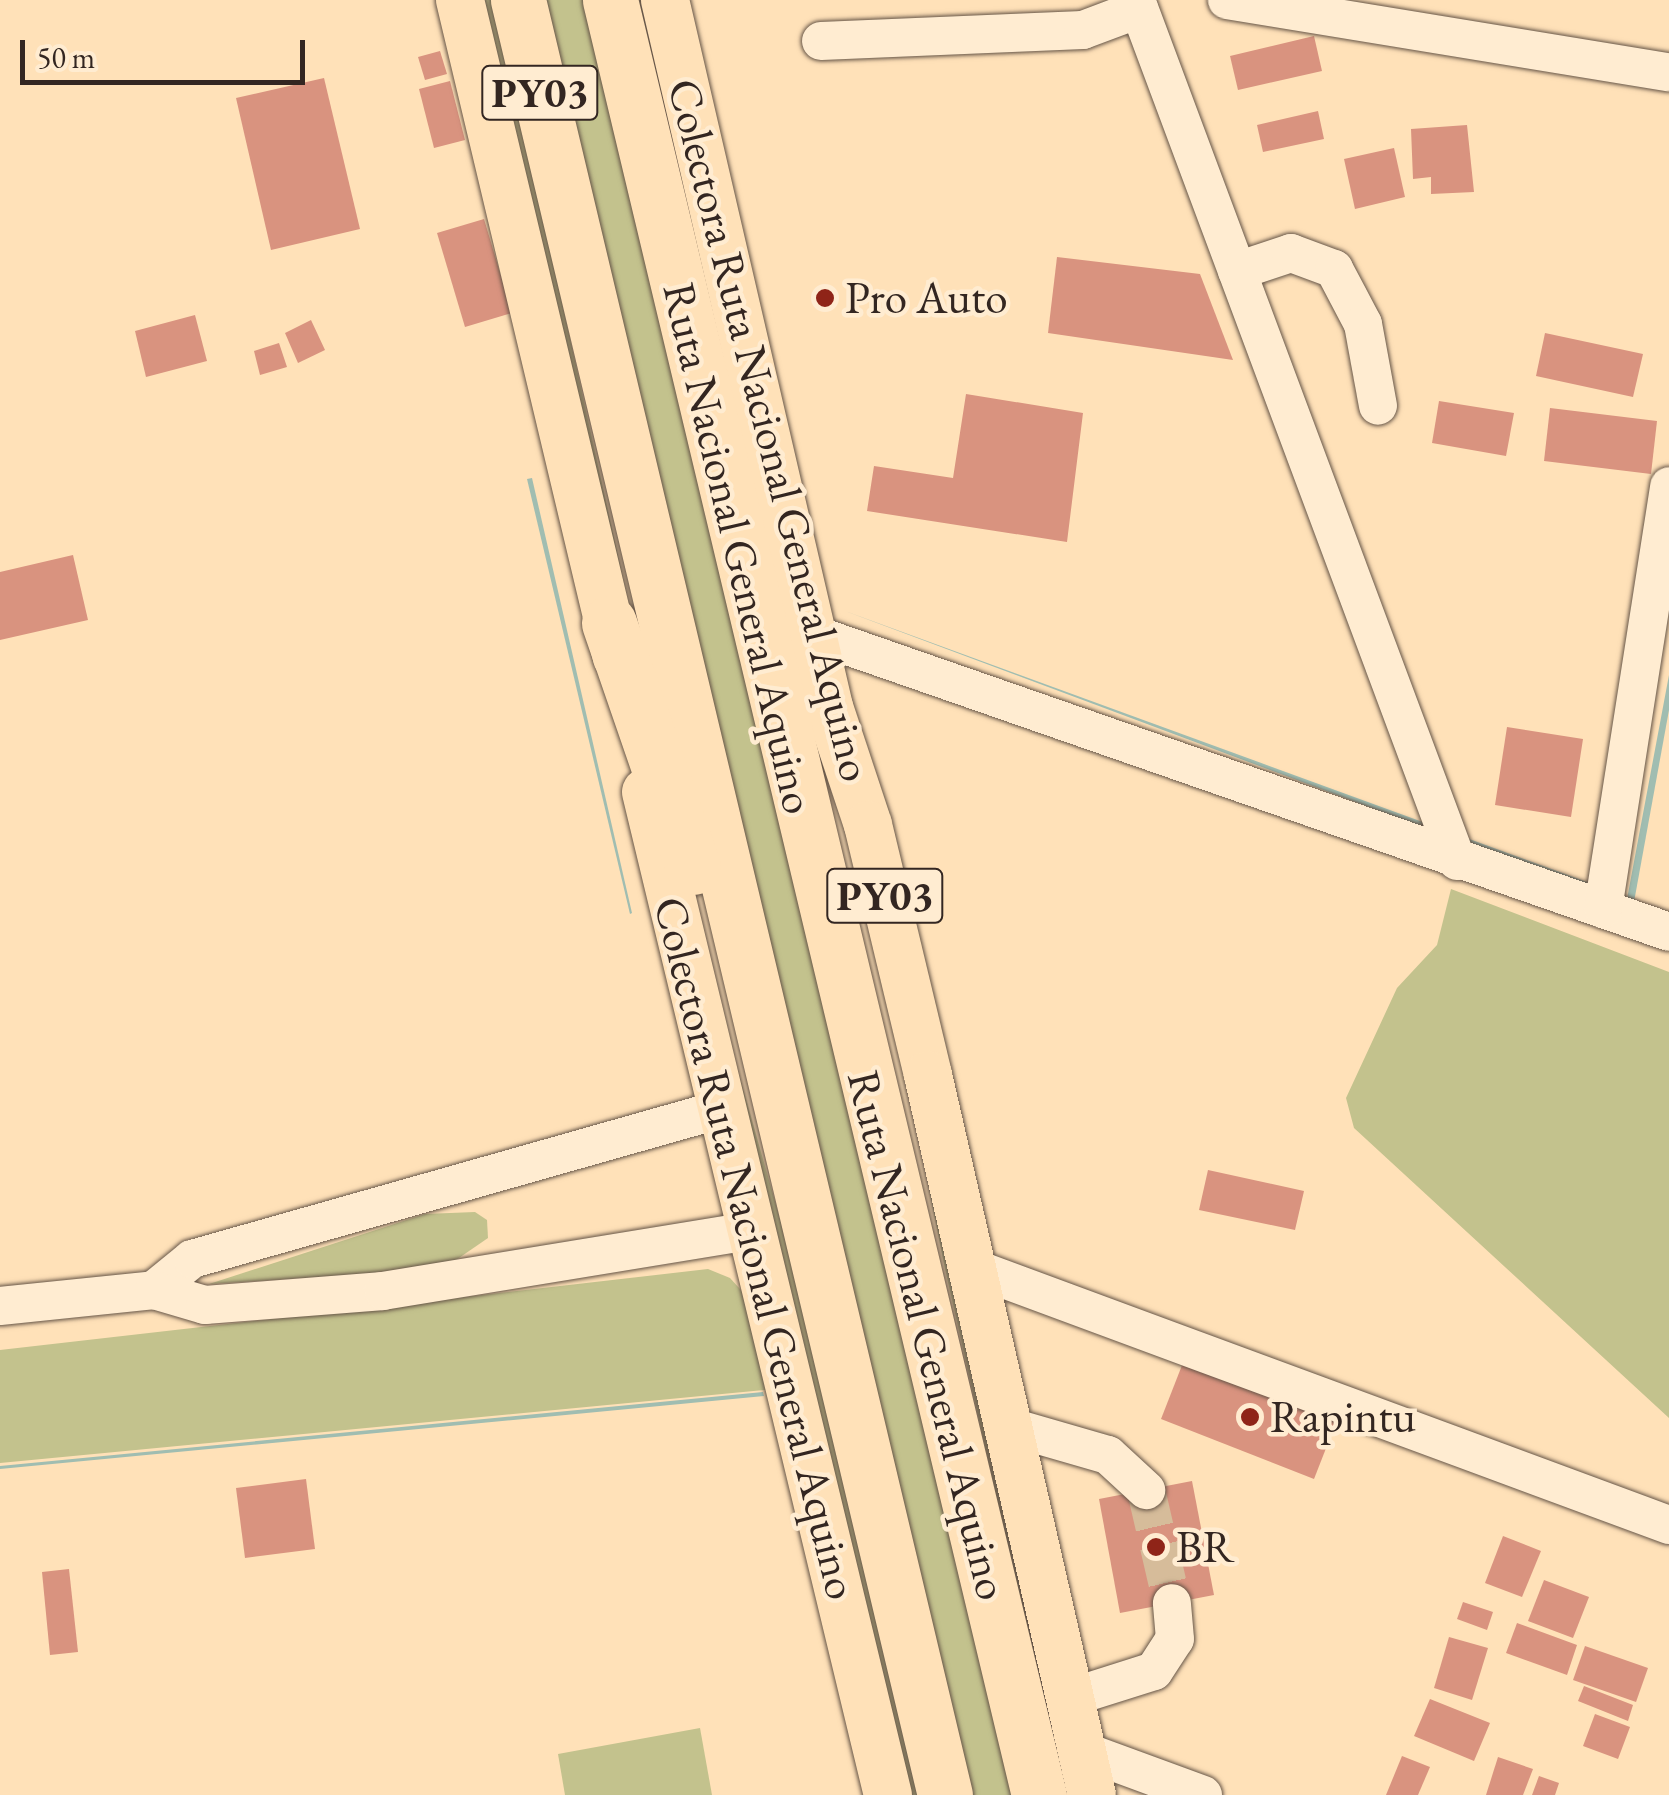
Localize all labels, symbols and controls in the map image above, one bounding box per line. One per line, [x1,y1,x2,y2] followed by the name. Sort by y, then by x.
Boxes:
[25,20,310,82] scale bar
[37,38,95,77] text: 50 m
[480,56,600,130] road number: PY03
[657,73,883,787] street label: Colectora Ruta Nacional General Aquino
[845,271,1007,325] place label: Pro Auto
[652,277,826,819] street label: Ruta Nacional General Aquino
[814,287,836,309] marker: Pro Auto
[825,859,945,933] road number: PY03
[643,891,869,1605] street label: Colectora Ruta Nacional General Aquino
[836,1065,1020,1605] street label: Ruta Nacional General Aquino
[1270,1390,1416,1444] place label: Rapintu
[1239,1406,1261,1428] marker: Rapintu
[1176,1520,1234,1574] place label: BR
[1145,1536,1167,1558] marker: BR

